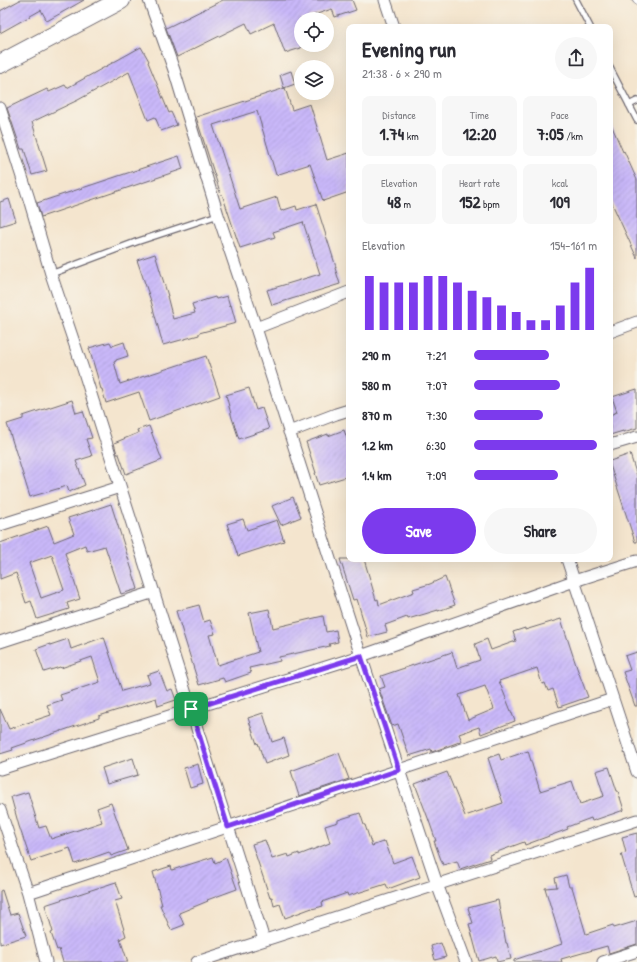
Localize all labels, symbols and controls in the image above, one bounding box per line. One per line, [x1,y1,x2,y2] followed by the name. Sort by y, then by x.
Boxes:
[294,12,334,100] map controls
[294,12,334,52] button: locate
[362,34,456,64] text: Evening run
[555,37,597,79] button: share
[294,60,334,100] button: layers
[362,64,442,82] text: 21:38 · 6 × 290 m
[382,108,416,122] text: Distance
[470,108,489,122] text: Time
[551,108,569,122] text: Pace
[380,122,404,145] text: 1.74
[463,122,496,145] text: 12:20
[537,122,564,145] text: 7:05
[404,129,419,143] text: km
[564,129,583,143] text: /km
[381,176,417,190] text: Elevation
[459,176,500,190] text: Heart rate
[552,176,568,190] text: kcal
[387,190,401,213] text: 48
[459,190,481,213] text: 152
[550,190,570,213] text: 109
[401,197,411,211] text: m
[481,197,500,211] text: bpm
[362,236,405,254] text: Elevation
[550,236,597,254] text: 154–161 m
[362,346,391,364] text: 290 m
[426,346,446,364] text: 7:21
[362,376,391,394] text: 580 m
[426,376,448,394] text: 7:07
[362,406,392,424] text: 870 m
[426,406,447,424] text: 7:30
[362,436,393,454] text: 1.2 km
[426,436,446,454] text: 6:30
[362,466,392,484] text: 1.4 km
[426,466,446,484] text: 7:09
[362,508,476,554] button: Save
[484,508,597,554] button: Share
[174,692,208,726] pin
[180,698,202,720] icon: arrive

